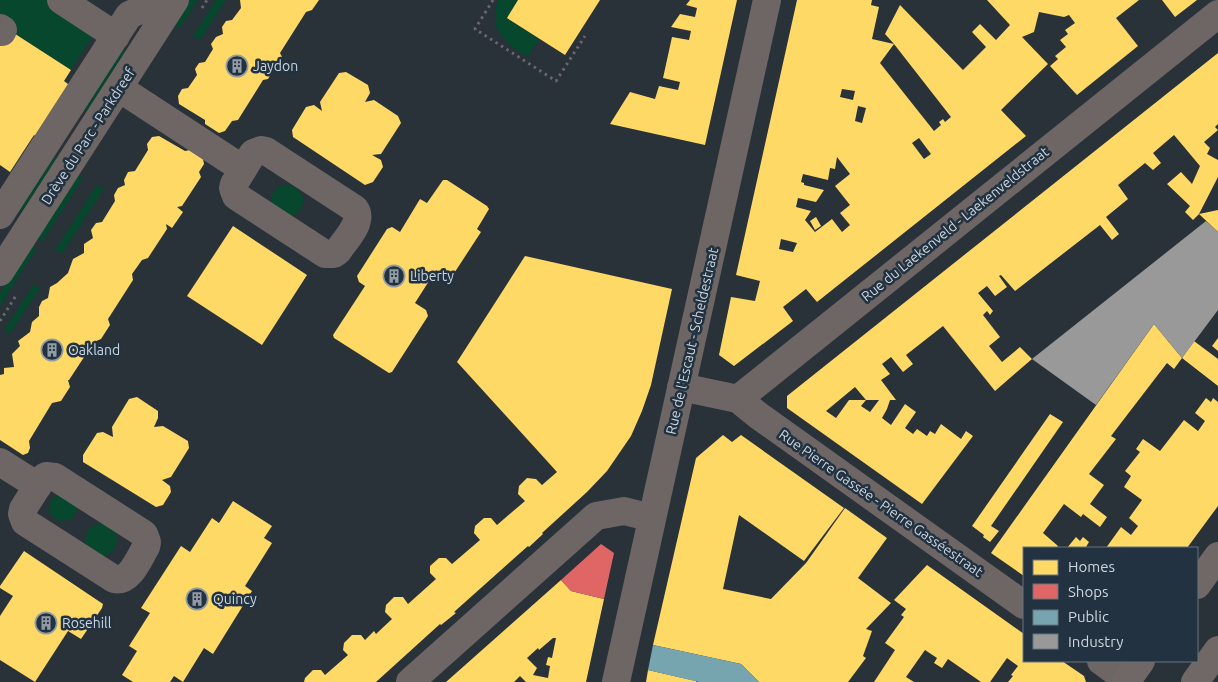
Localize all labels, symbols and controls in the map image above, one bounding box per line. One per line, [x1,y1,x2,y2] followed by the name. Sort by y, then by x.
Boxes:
[225,54,249,78] building icon: Jaydon
[253,58,298,74] place label: Jaydon
[38,64,139,207] street label: Drève du Parc - Parkdreef
[858,143,1052,305] street label: Rue du Laekenveld - Laekenveldstraat
[663,246,721,436] street label: Rue de l'Escaut - Scheldestraat
[382,264,406,288] building icon: Liberty
[410,268,454,284] place label: Liberty
[40,338,64,362] building icon: Oakland
[68,342,120,358] place label: Oakland
[776,426,986,580] street label: Rue Pierre Gassée - Pierre Gasséestraat
[1023,547,1198,662] legend
[1068,558,1115,575] text: Homes
[1068,583,1109,600] text: Shops
[185,587,209,611] building icon: Quincy
[213,591,257,607] place label: Quincy
[1068,608,1109,625] text: Public
[34,611,58,635] building icon: Rosehill
[62,615,112,631] place label: Rosehill
[1068,633,1123,650] text: Industry

